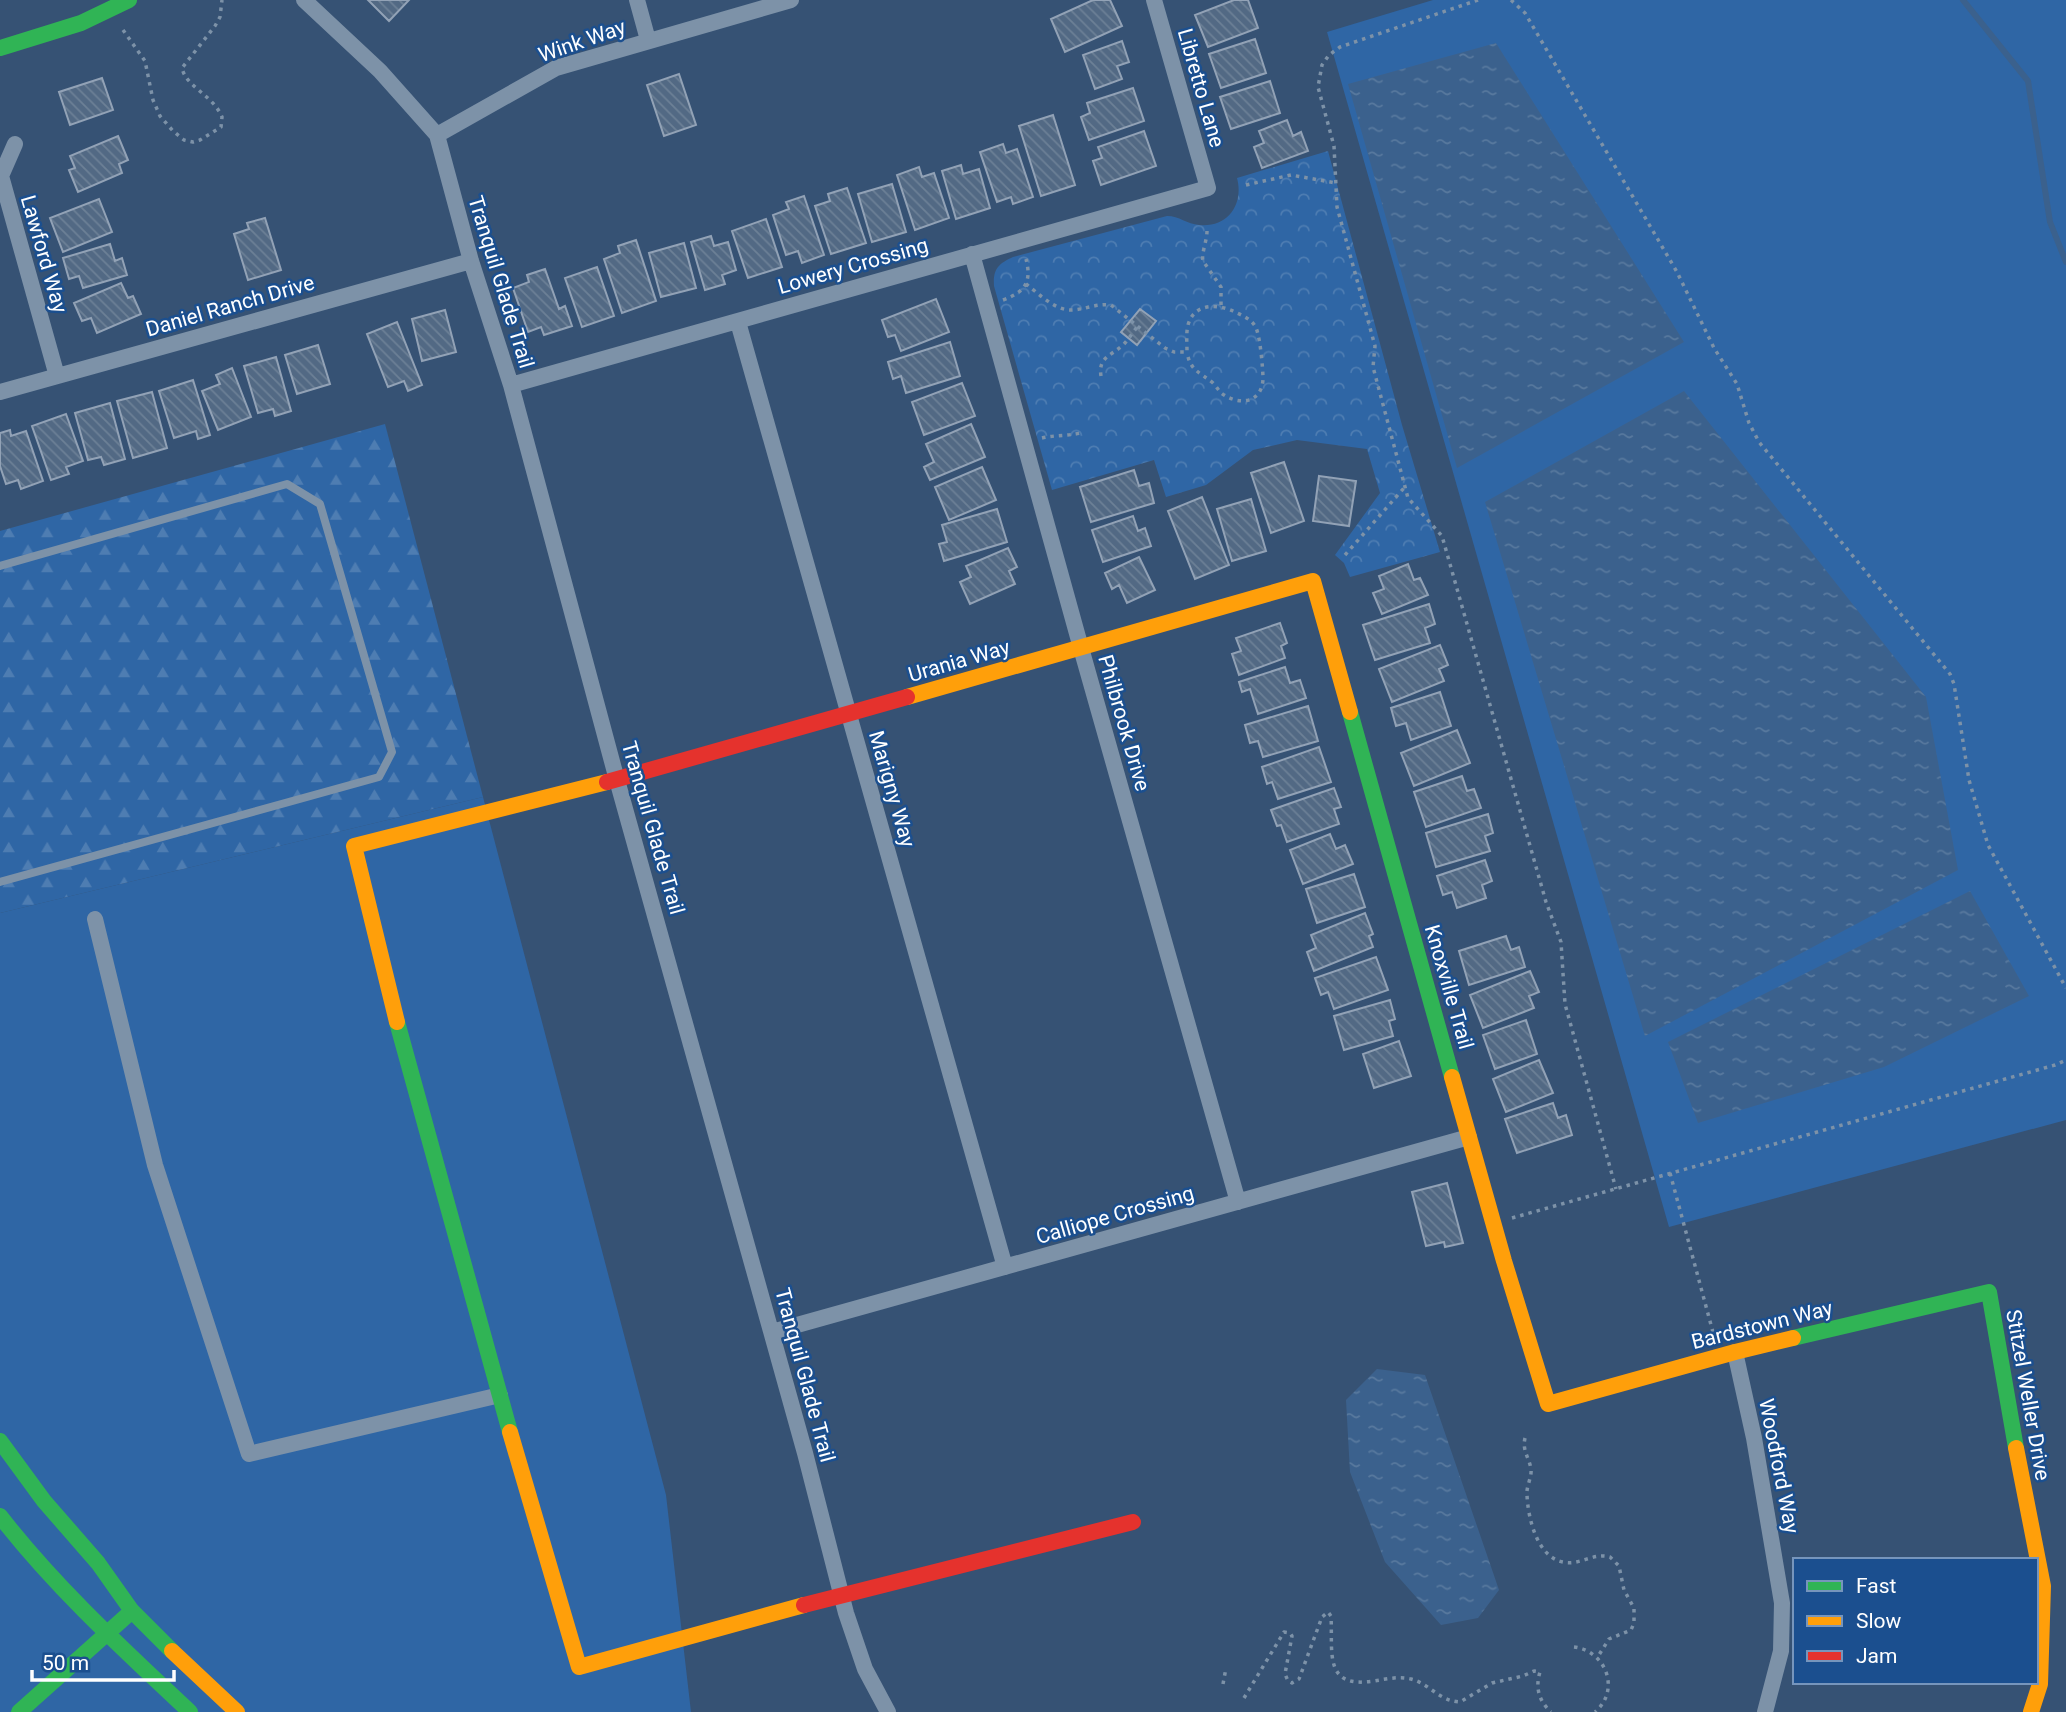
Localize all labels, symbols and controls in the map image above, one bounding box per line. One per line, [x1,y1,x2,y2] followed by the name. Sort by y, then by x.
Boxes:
[535,15,629,67] street label: Wink Way
[1173,26,1229,150] street label: Libretto Lane
[16,192,72,316] street label: Lawford Way
[463,193,539,371] street label: Tranquil Glade Trail
[775,233,931,299] street label: Lowery Crossing
[143,270,317,342] street label: Daniel Ranch Drive
[905,635,1013,687] street label: Urania Way
[1093,652,1155,794] street label: Philbrook Drive
[864,728,920,850] street label: Marigny Way
[617,739,689,917] street label: Tranquil Glade Trail
[1420,922,1478,1052] street label: Knoxville Trail
[1033,1181,1197,1249] street label: Calliope Crossing
[770,1285,840,1465] street label: Tranquil Glade Trail
[1689,1296,1835,1354] street label: Bardstown Way
[2001,1308,2055,1482] street label: Stitzel Weller Drive
[1754,1397,1804,1536] street label: Woodford Way
[1793,1558,2038,1684] legend
[1856,1574,1897,1598] text: Fast
[1856,1609,1902,1633] text: Slow
[32,1638,173,1682] scale bar
[1856,1644,1897,1668] text: Jam
[42,1651,89,1675] text: 50 m

